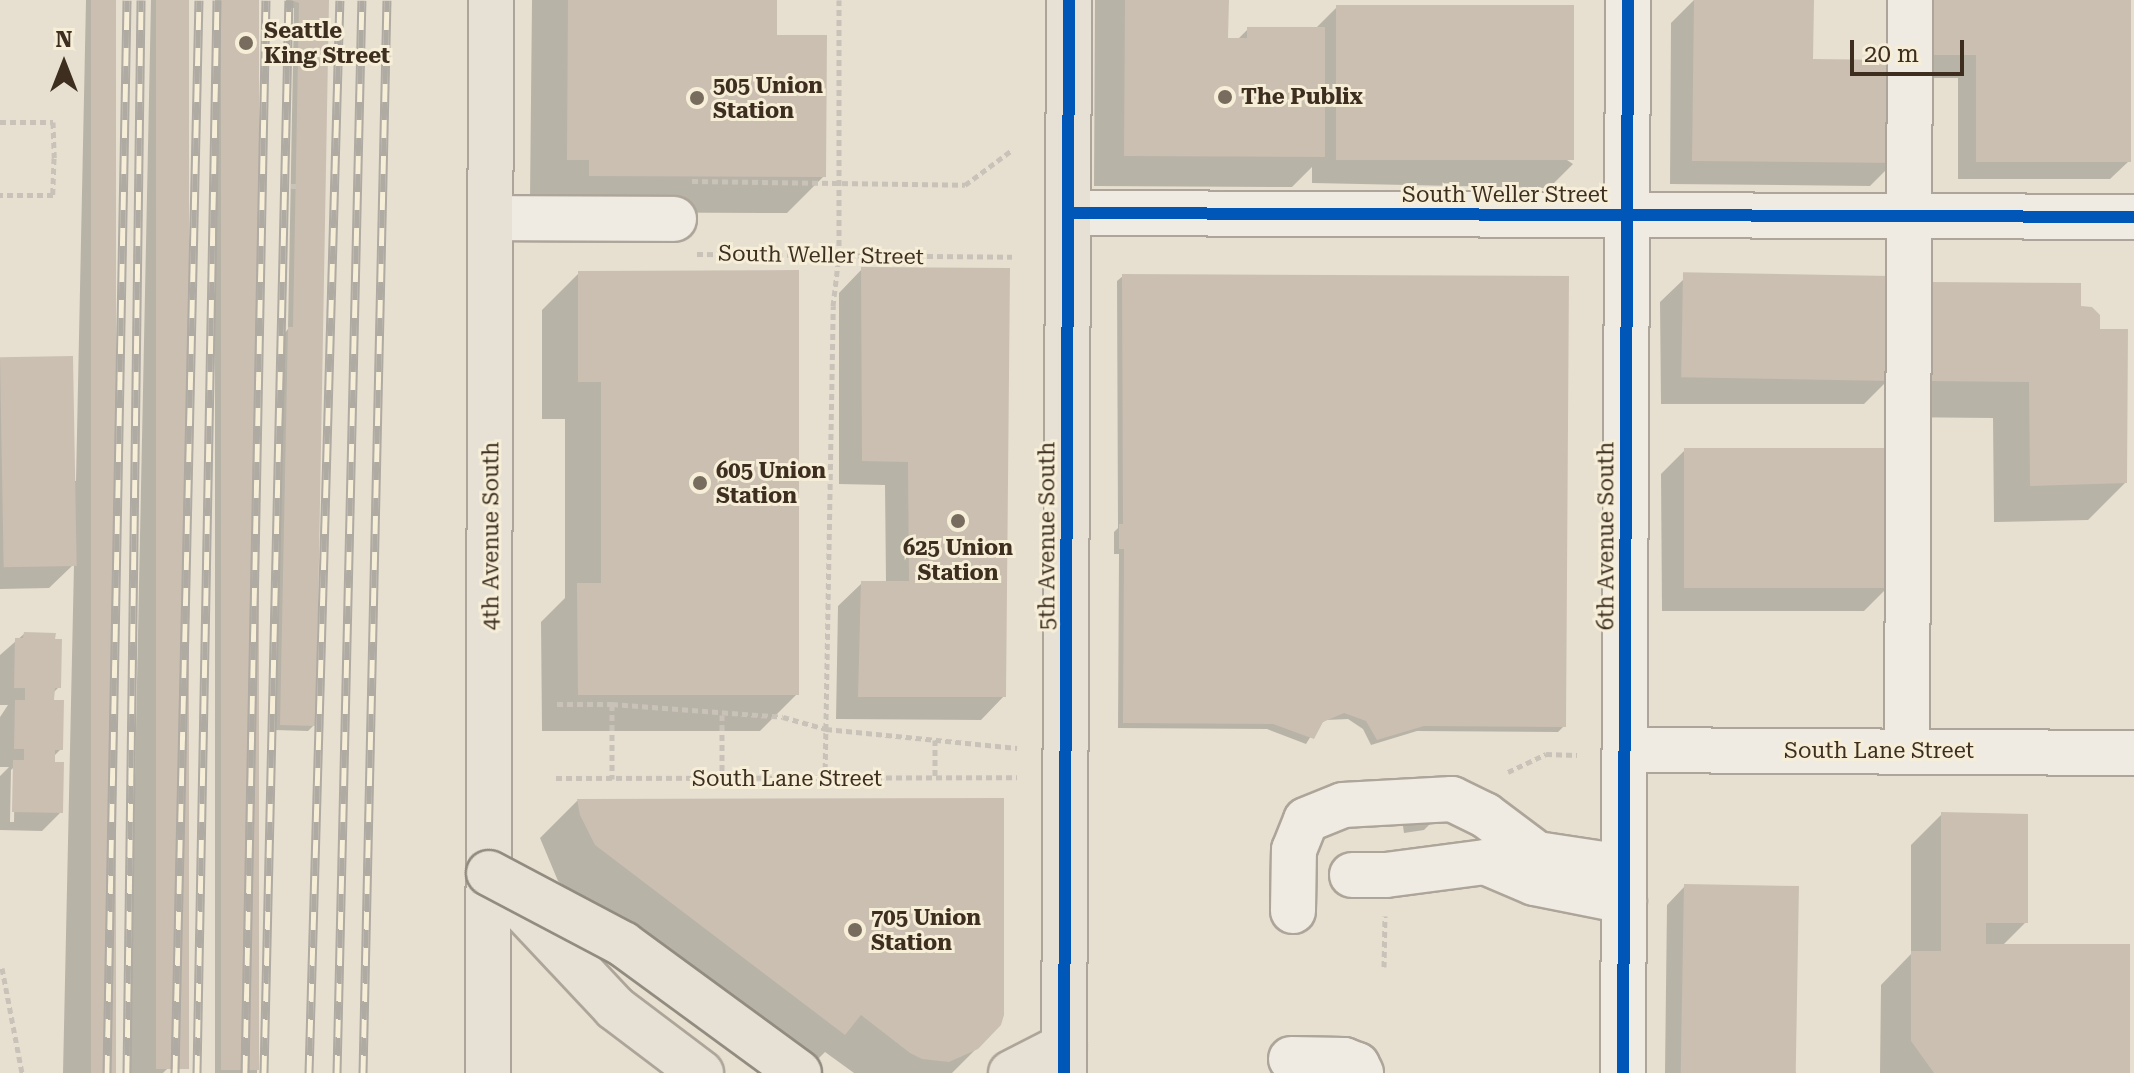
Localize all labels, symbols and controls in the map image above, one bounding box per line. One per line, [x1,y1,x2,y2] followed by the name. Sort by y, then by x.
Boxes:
[264,17,390,68] place label: Seattle King Street
[24,24,104,104] north arrow
[1854,24,1968,74] scale bar
[56,27,72,52] text: N
[235,32,257,54] marker: Seattle King Street
[1864,40,1919,68] text: 20 m
[713,72,823,124] place label: 505 Union Station
[1241,84,1363,110] place label: The Publix
[1216,88,1234,106] marker: The Publix
[688,89,706,107] marker: 505 Union Station
[1402,182,1608,208] street label: South Weller Street
[718,240,924,270] street label: South Weller Street
[478,442,504,630] street label: 4th Avenue South
[1034,442,1060,630] street label: 5th Avenue South
[1593,442,1619,630] street label: 6th Avenue South
[716,457,826,508] place label: 605 Union Station
[691,474,709,492] marker: 605 Union Station
[949,512,967,530] marker: 625 Union Station
[903,534,1013,586] place label: 625 Union Station
[1784,738,1974,764] street label: South Lane Street
[692,766,882,792] street label: South Lane Street
[871,904,981,956] place label: 705 Union Station
[846,921,864,939] marker: 705 Union Station

